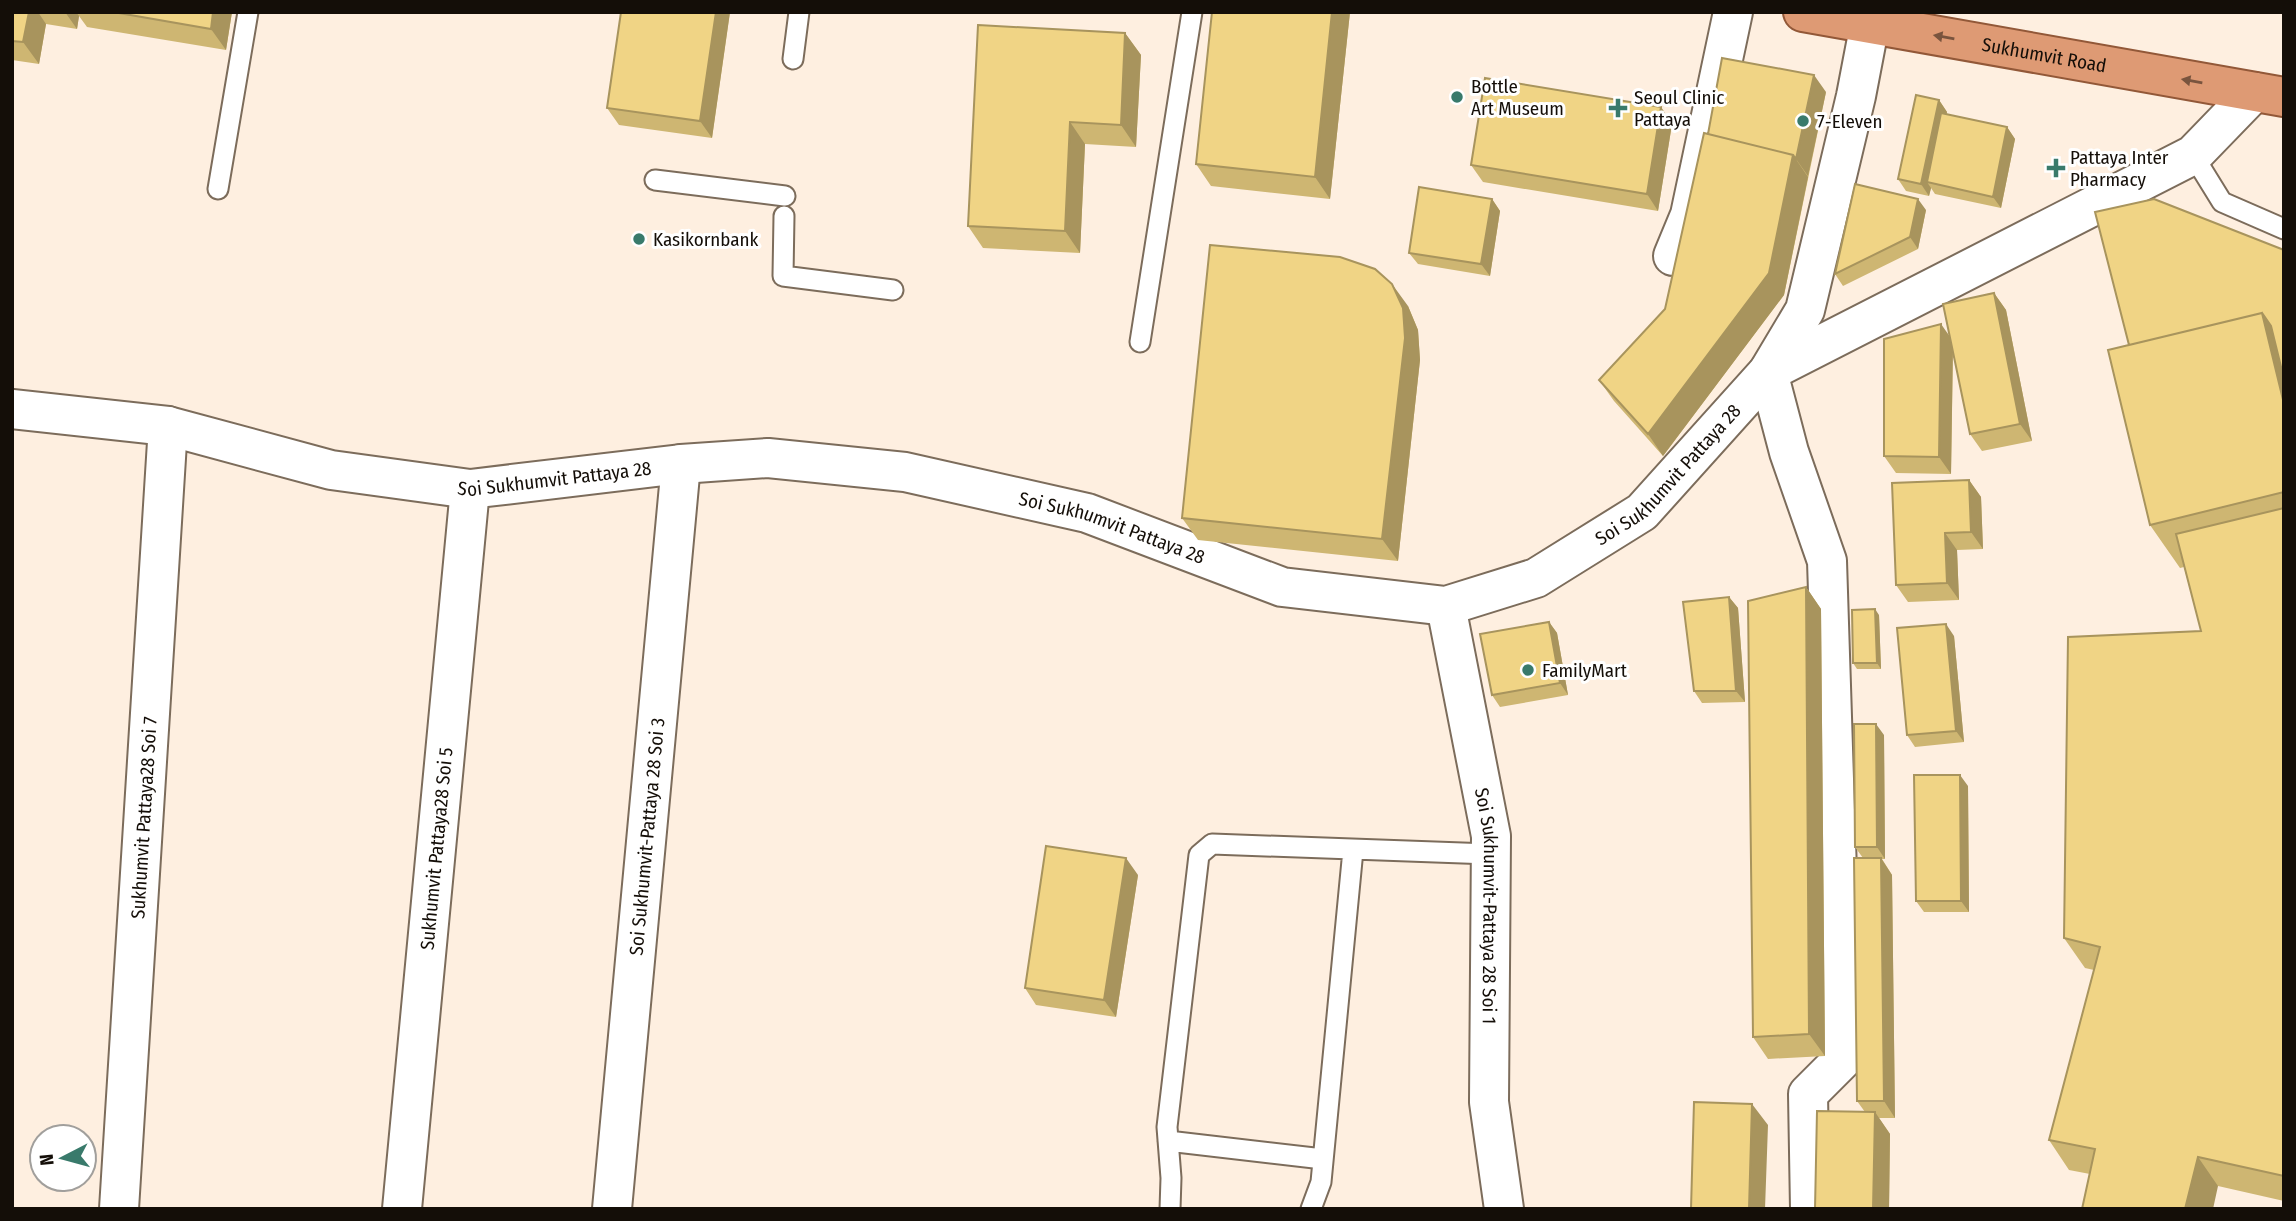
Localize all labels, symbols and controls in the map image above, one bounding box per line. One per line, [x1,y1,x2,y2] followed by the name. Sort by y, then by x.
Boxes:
[1933,31,1955,42] one-way arrow
[1980,32,2108,77] street label: Sukhumvit Road
[1471,75,1564,120] place label: Bottle Art Museum
[2181,75,2203,86] one-way arrow
[1634,86,1724,131] place label: Seoul Clinic Pattaya
[1449,89,1465,105] marker: Bottle Art Museum
[1608,98,1628,118] marker: Seoul Clinic Pattaya
[1817,110,1883,133] place label: 7-Eleven
[1795,113,1811,129] marker: 7-Eleven
[2070,146,2169,191] place label: Pattaya Inter Pharmacy
[2048,160,2064,176] marker: Pattaya Inter Pharmacy
[653,228,759,251] place label: Kasikornbank
[631,231,647,247] marker: Kasikornbank
[1591,399,1745,550] street label: Soi Sukhumvit Pattaya 28
[456,456,652,501] street label: Soi Sukhumvit Pattaya 28
[1017,487,1208,568] street label: Soi Sukhumvit Pattaya 28
[1542,659,1628,682] place label: FamilyMart
[1520,662,1536,678] marker: FamilyMart
[126,716,161,920] street label: Sukhumvit Pattaya28 Soi 7
[624,717,669,956] street label: Soi Sukhumvit-Pattaya 28 Soi 3
[415,746,457,951] street label: Sukhumvit Pattaya28 Soi 5
[1470,786,1503,1024] street label: Soi Sukhumvit-Pattaya 28 Soi 1
[28,1123,98,1193] north arrow
[35,1153,59,1167] text: N

